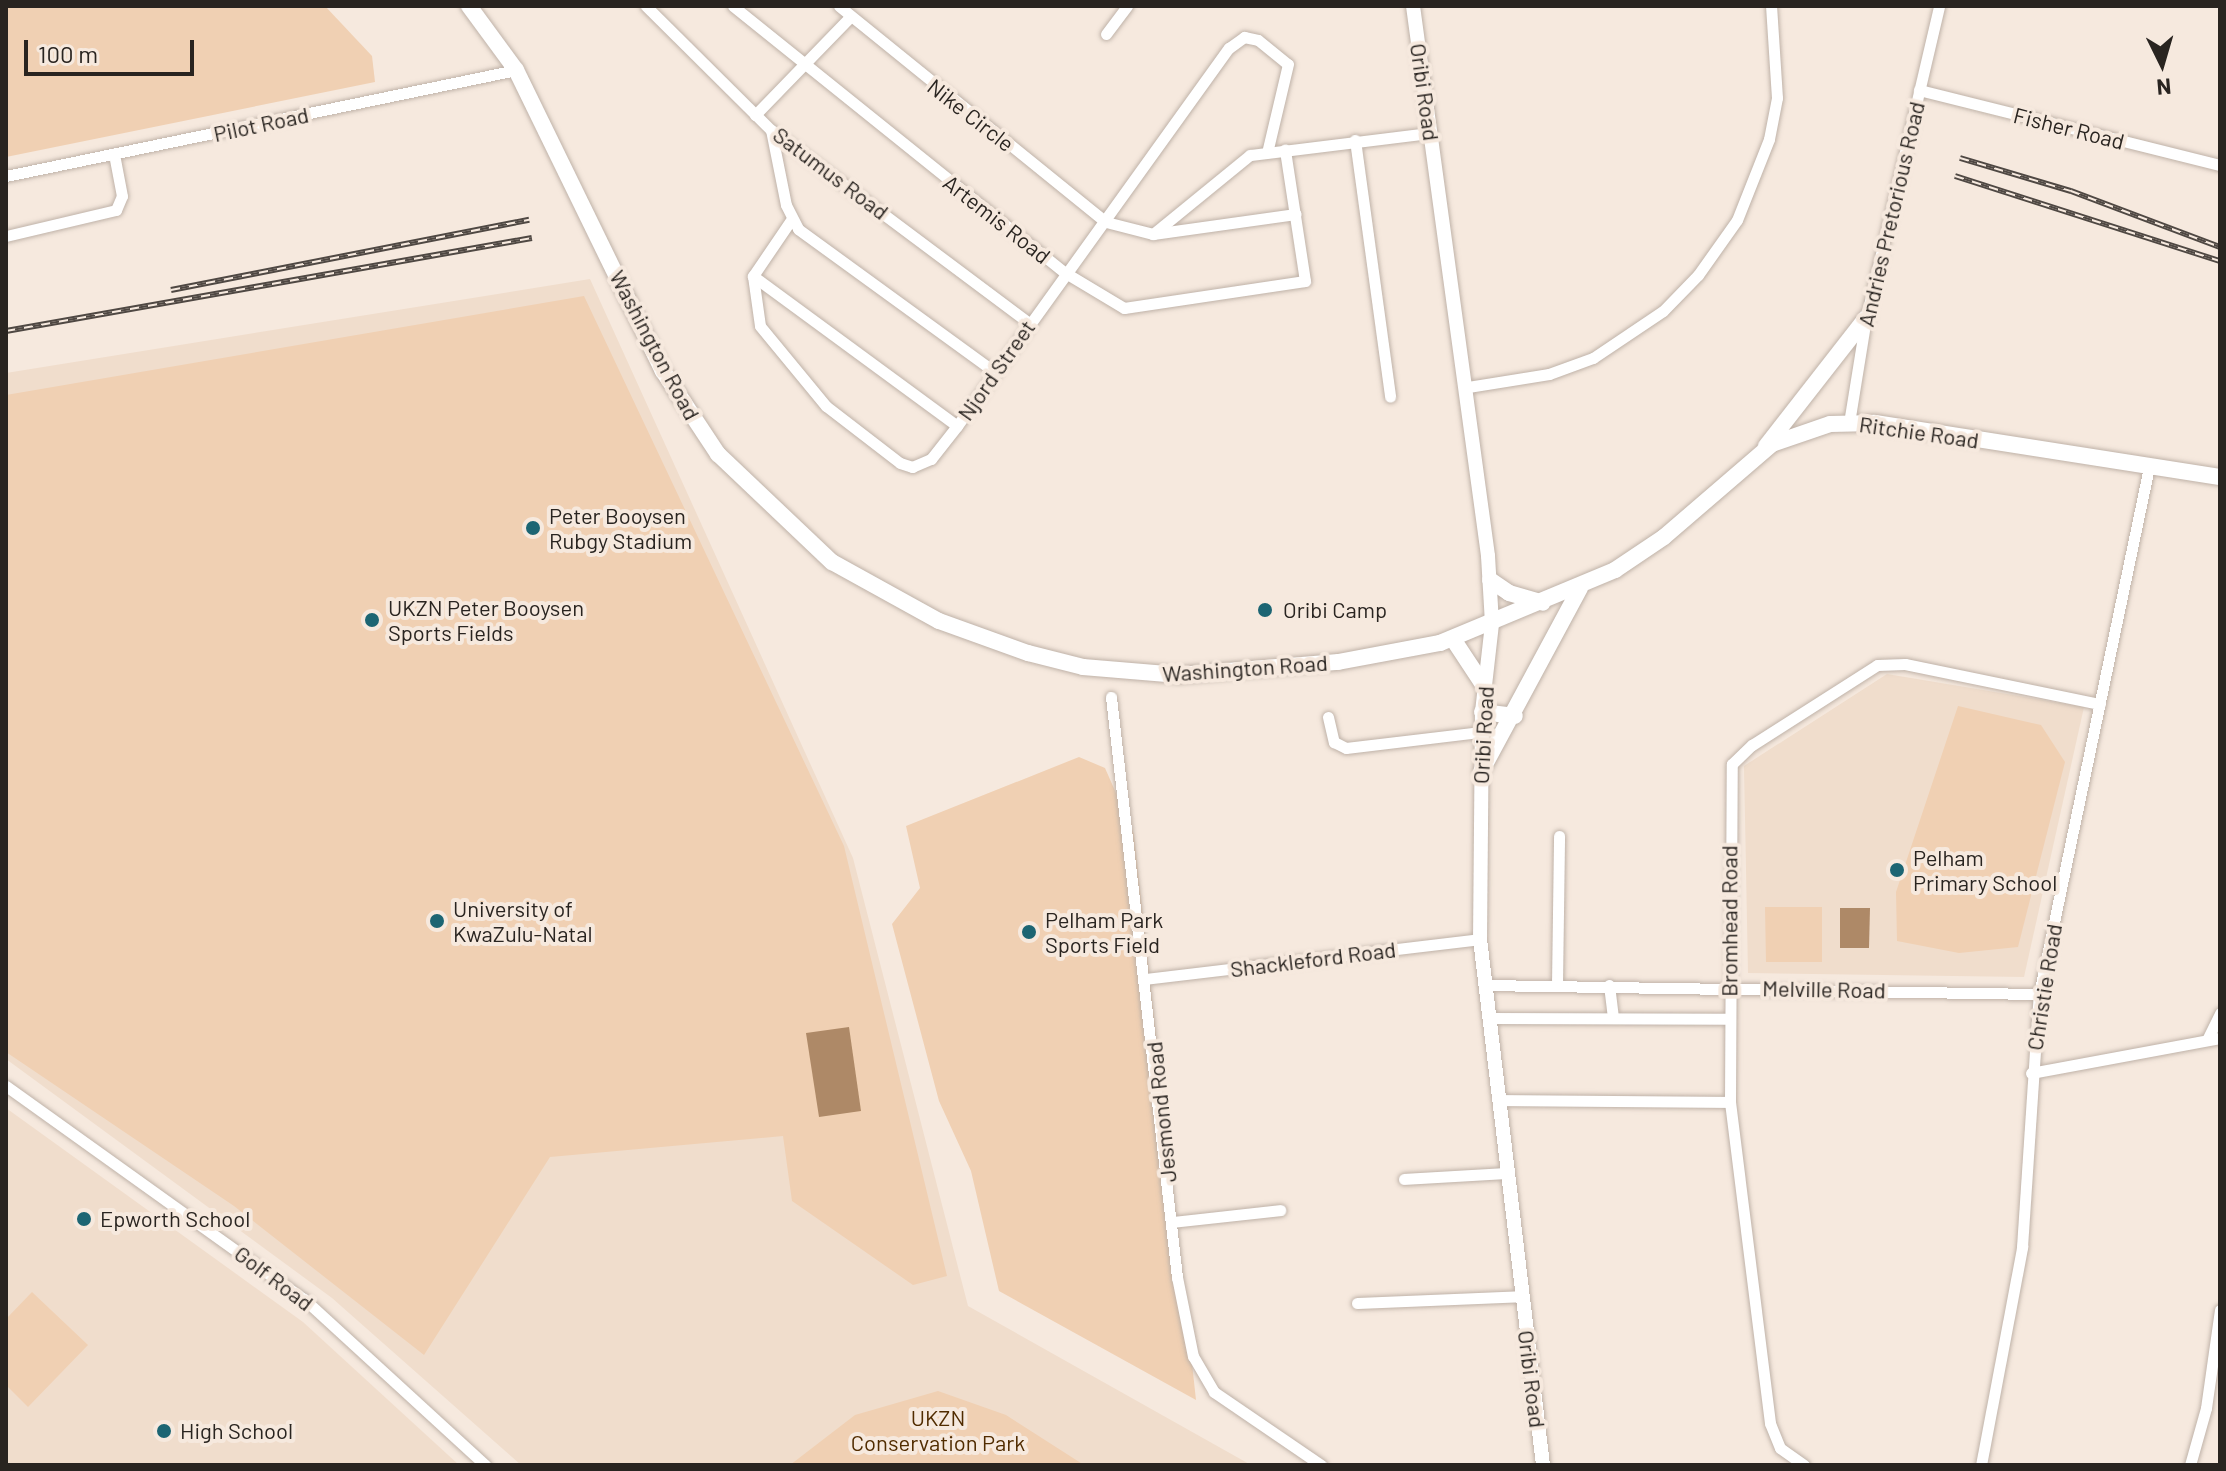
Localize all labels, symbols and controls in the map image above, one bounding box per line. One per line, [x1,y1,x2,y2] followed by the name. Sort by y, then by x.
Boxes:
[28,24,198,74] scale bar
[2122,24,2202,104] north arrow
[38,39,98,68] text: 100 m
[1405,42,1445,142] street label: Oribi Road
[923,73,1019,157] street label: Nike Circle
[2156,74,2173,101] text: N
[1852,99,1930,329] street label: Andries Pretorious Road
[211,101,311,147] street label: Pilot Road
[2011,102,2127,154] street label: Fisher Road
[768,121,894,225] street label: Satumus Road
[938,169,1056,269] street label: Artemis Road
[604,266,706,424] street label: Washington Road
[952,315,1040,425] street label: Njord Street
[1858,411,1980,453] street label: Ritchie Road
[549,502,692,554] place label: Peter Booysen Rubgy Stadium
[524,519,542,537] marker: Peter Booysen Rubgy Stadium
[388,594,584,646] place label: UKZN Peter Booysen Sports Fields
[1283,597,1387,623] place label: Oribi Camp
[1254,599,1276,621] marker: Oribi Camp
[363,611,381,629] marker: UKZN Peter Booysen Sports Fields
[1161,649,1329,687] street label: Washington Road
[1467,685,1499,785] street label: Oribi Road
[1913,844,2057,896] place label: Pelham Primary School
[1716,845,1742,997] street label: Bromhead Road
[1888,861,1906,879] marker: Pelham Primary School
[453,895,593,946] place label: University of KwaZulu-Natal
[1045,906,1163,958] place label: Pelham Park Sports Field
[428,912,446,930] marker: University of KwaZulu-Natal
[2021,922,2067,1052] street label: Christie Road
[1020,923,1038,941] marker: Pelham Park Sports Field
[1229,936,1397,982] street label: Shackleford Road
[1762,975,1886,1003] street label: Melville Road
[1140,1040,1182,1184] street label: Jesmond Road
[100,1206,250,1232] place label: Epworth School
[75,1210,93,1228] marker: Epworth School
[230,1240,318,1316] street label: Golf Road
[1513,1329,1551,1429] street label: Oribi Road
[851,1404,1025,1456] park label: UKZN Conservation Park
[180,1418,293,1444] place label: High School
[155,1422,173,1440] marker: High School

